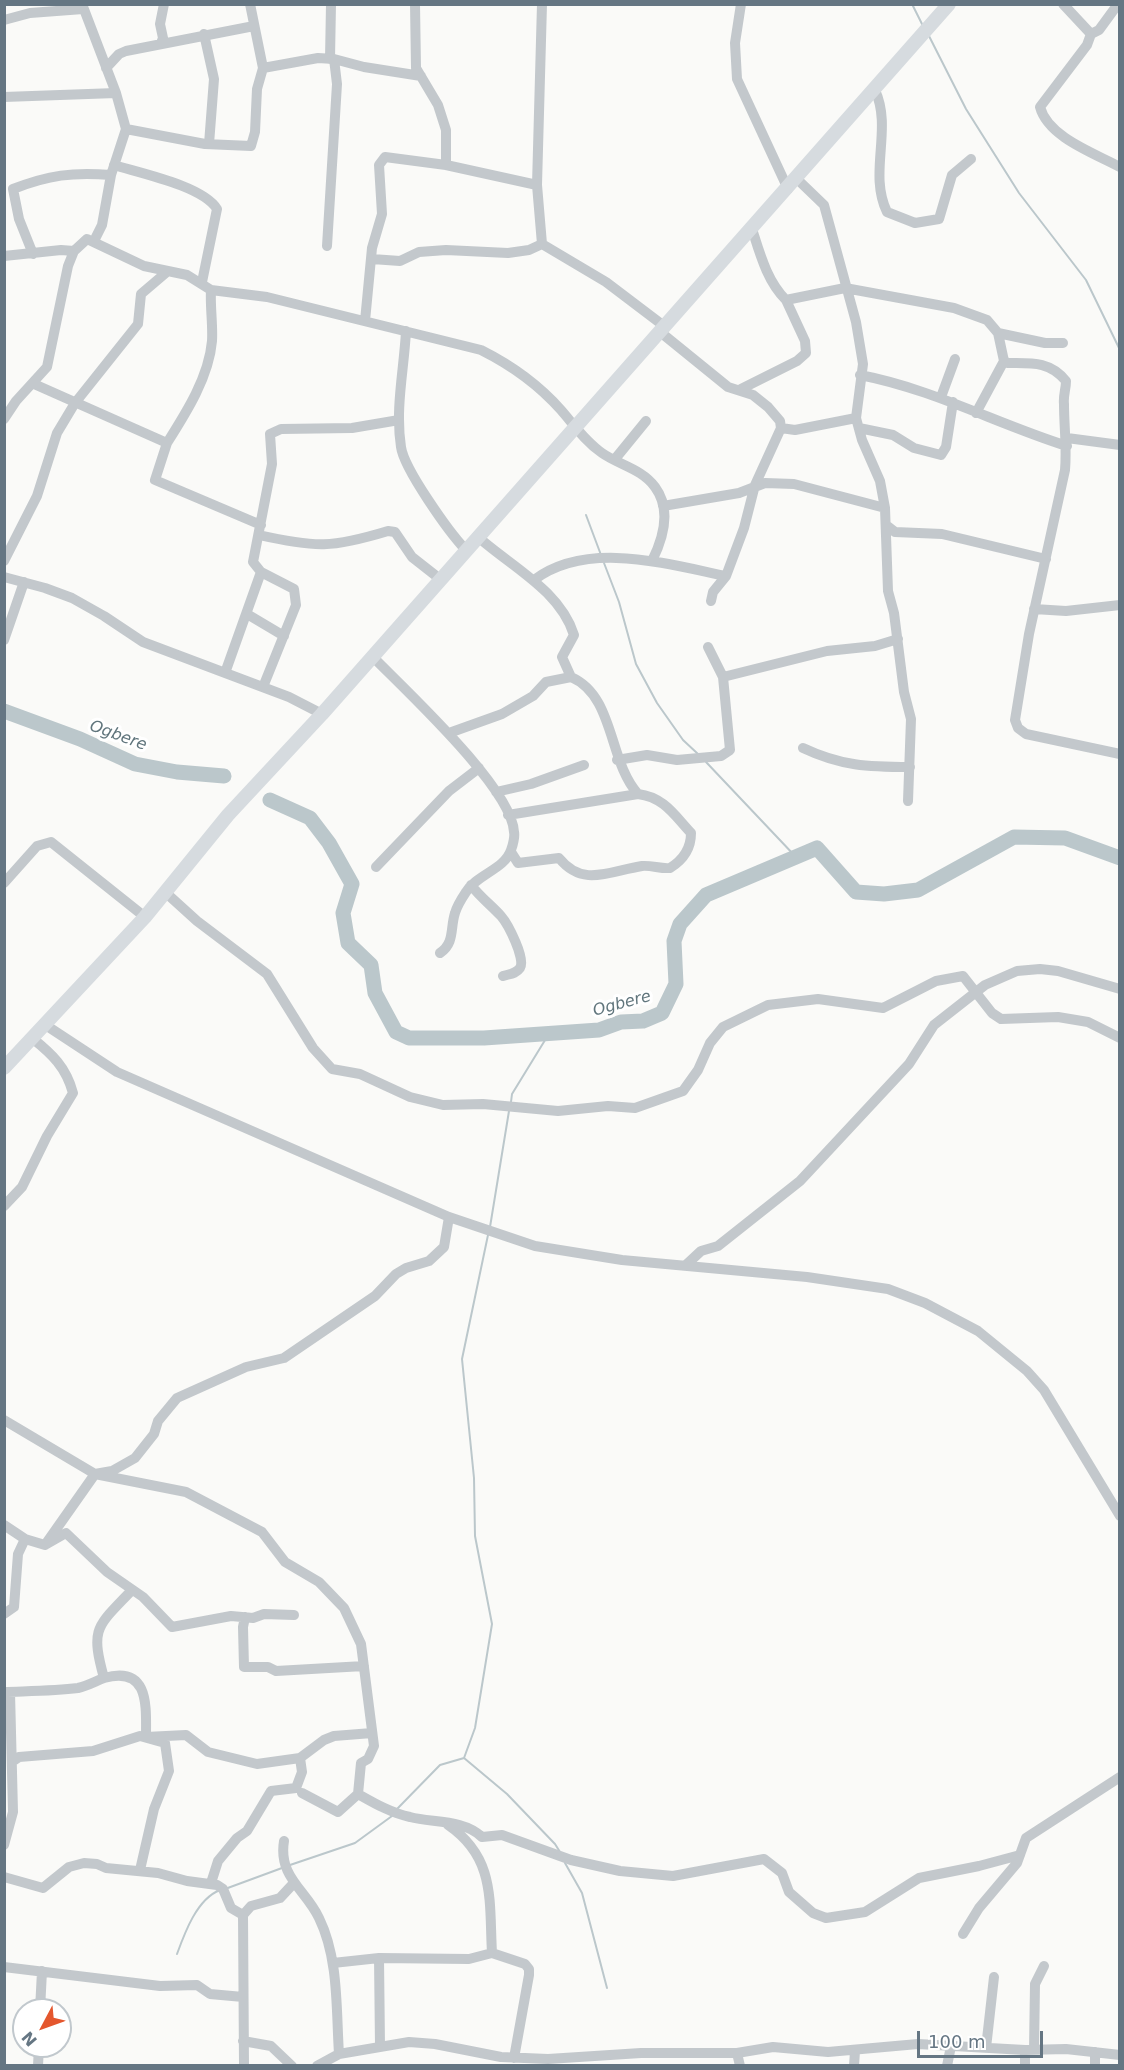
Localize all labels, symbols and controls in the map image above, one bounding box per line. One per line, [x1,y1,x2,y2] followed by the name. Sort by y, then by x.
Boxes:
[87,717,149,755] water label: Ogbere
[591,987,653,1021] water label: Ogbere
[12,1998,72,2058] north arrow
[920,2019,1046,2057] scale bar
[18,2028,41,2050] text: N
[928,2031,986,2052] text: 100 m

